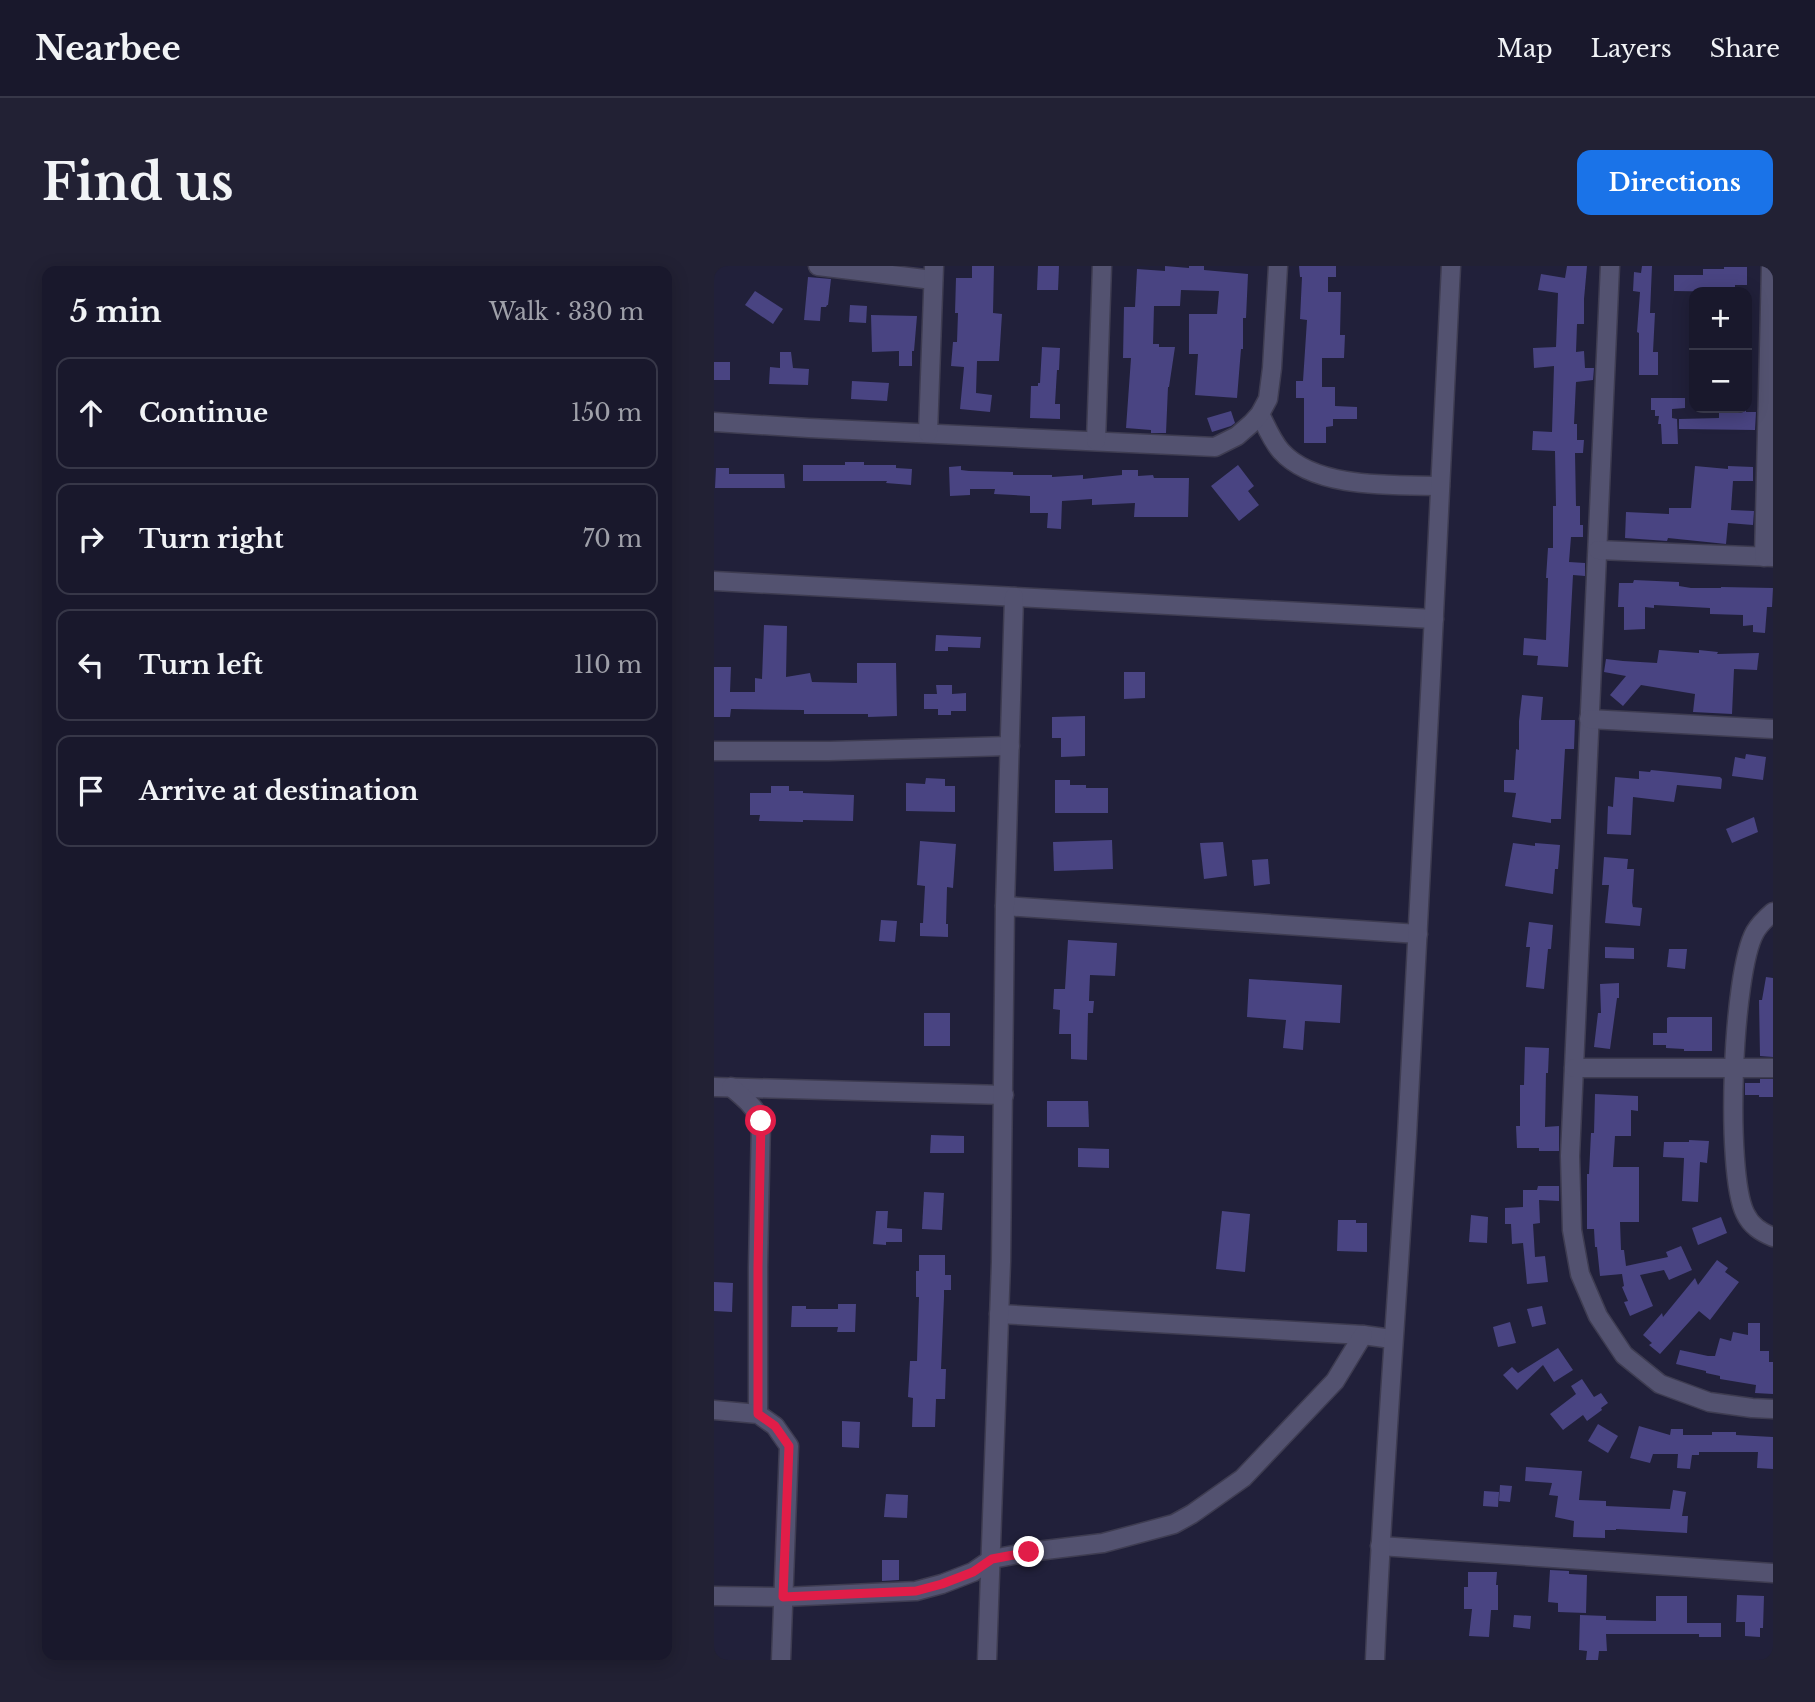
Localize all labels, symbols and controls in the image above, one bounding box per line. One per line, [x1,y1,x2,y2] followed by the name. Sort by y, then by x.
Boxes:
[35,28,181,69] text: Nearbee
[1497,34,1553,63] text: Map
[1591,34,1672,63] text: Layers
[1710,34,1780,63] text: Share
[1577,150,1773,215] button: Directions
[42,152,234,213] text: Find us
[1689,287,1752,413] map controls
[1689,287,1752,350] button: +
[70,293,162,330] text: 5 min
[489,298,644,326] text: Walk · 330 m
[1689,350,1752,413] button: −
[72,394,110,432] icon: ahead
[139,397,268,429] text: Continue
[571,399,642,427] text: 150 m
[72,520,110,558] icon: right
[139,523,284,555] text: Turn right
[583,525,642,553] text: 70 m
[72,646,110,684] icon: left
[139,649,263,681] text: Turn left
[574,651,642,679] text: 110 m
[72,772,110,810] icon: arrive
[139,775,419,807] text: Arrive at destination
[745,1105,776,1136] route start
[1013,1536,1044,1567] route end

